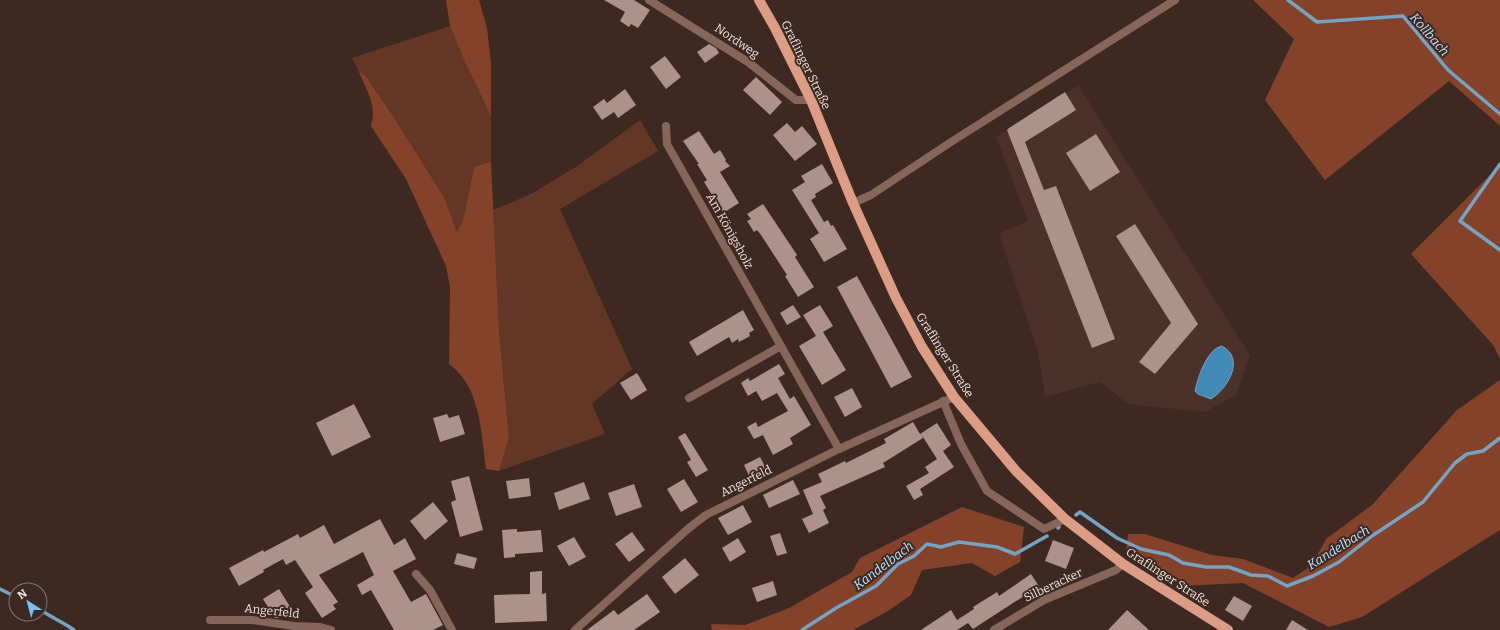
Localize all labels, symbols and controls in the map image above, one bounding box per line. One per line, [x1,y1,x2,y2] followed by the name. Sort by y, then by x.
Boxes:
[1407,10,1452,59] water label: Kollbach
[778,18,834,112] street label: Graflinger Straße
[712,21,762,61] street label: Nordweg
[703,191,757,271] street label: Am Königsholz
[913,310,977,400] street label: Graflinger Straße
[718,463,774,499] street label: Angerfeld
[1304,522,1372,573] water label: Kandelbach
[851,538,916,593] water label: Kandelbach
[1123,545,1213,609] street label: Graflinger Straße
[1021,565,1085,605] street label: Silberacker
[8,582,48,622] north arrow
[15,586,30,602] text: N
[244,601,300,621] street label: Angerfeld

